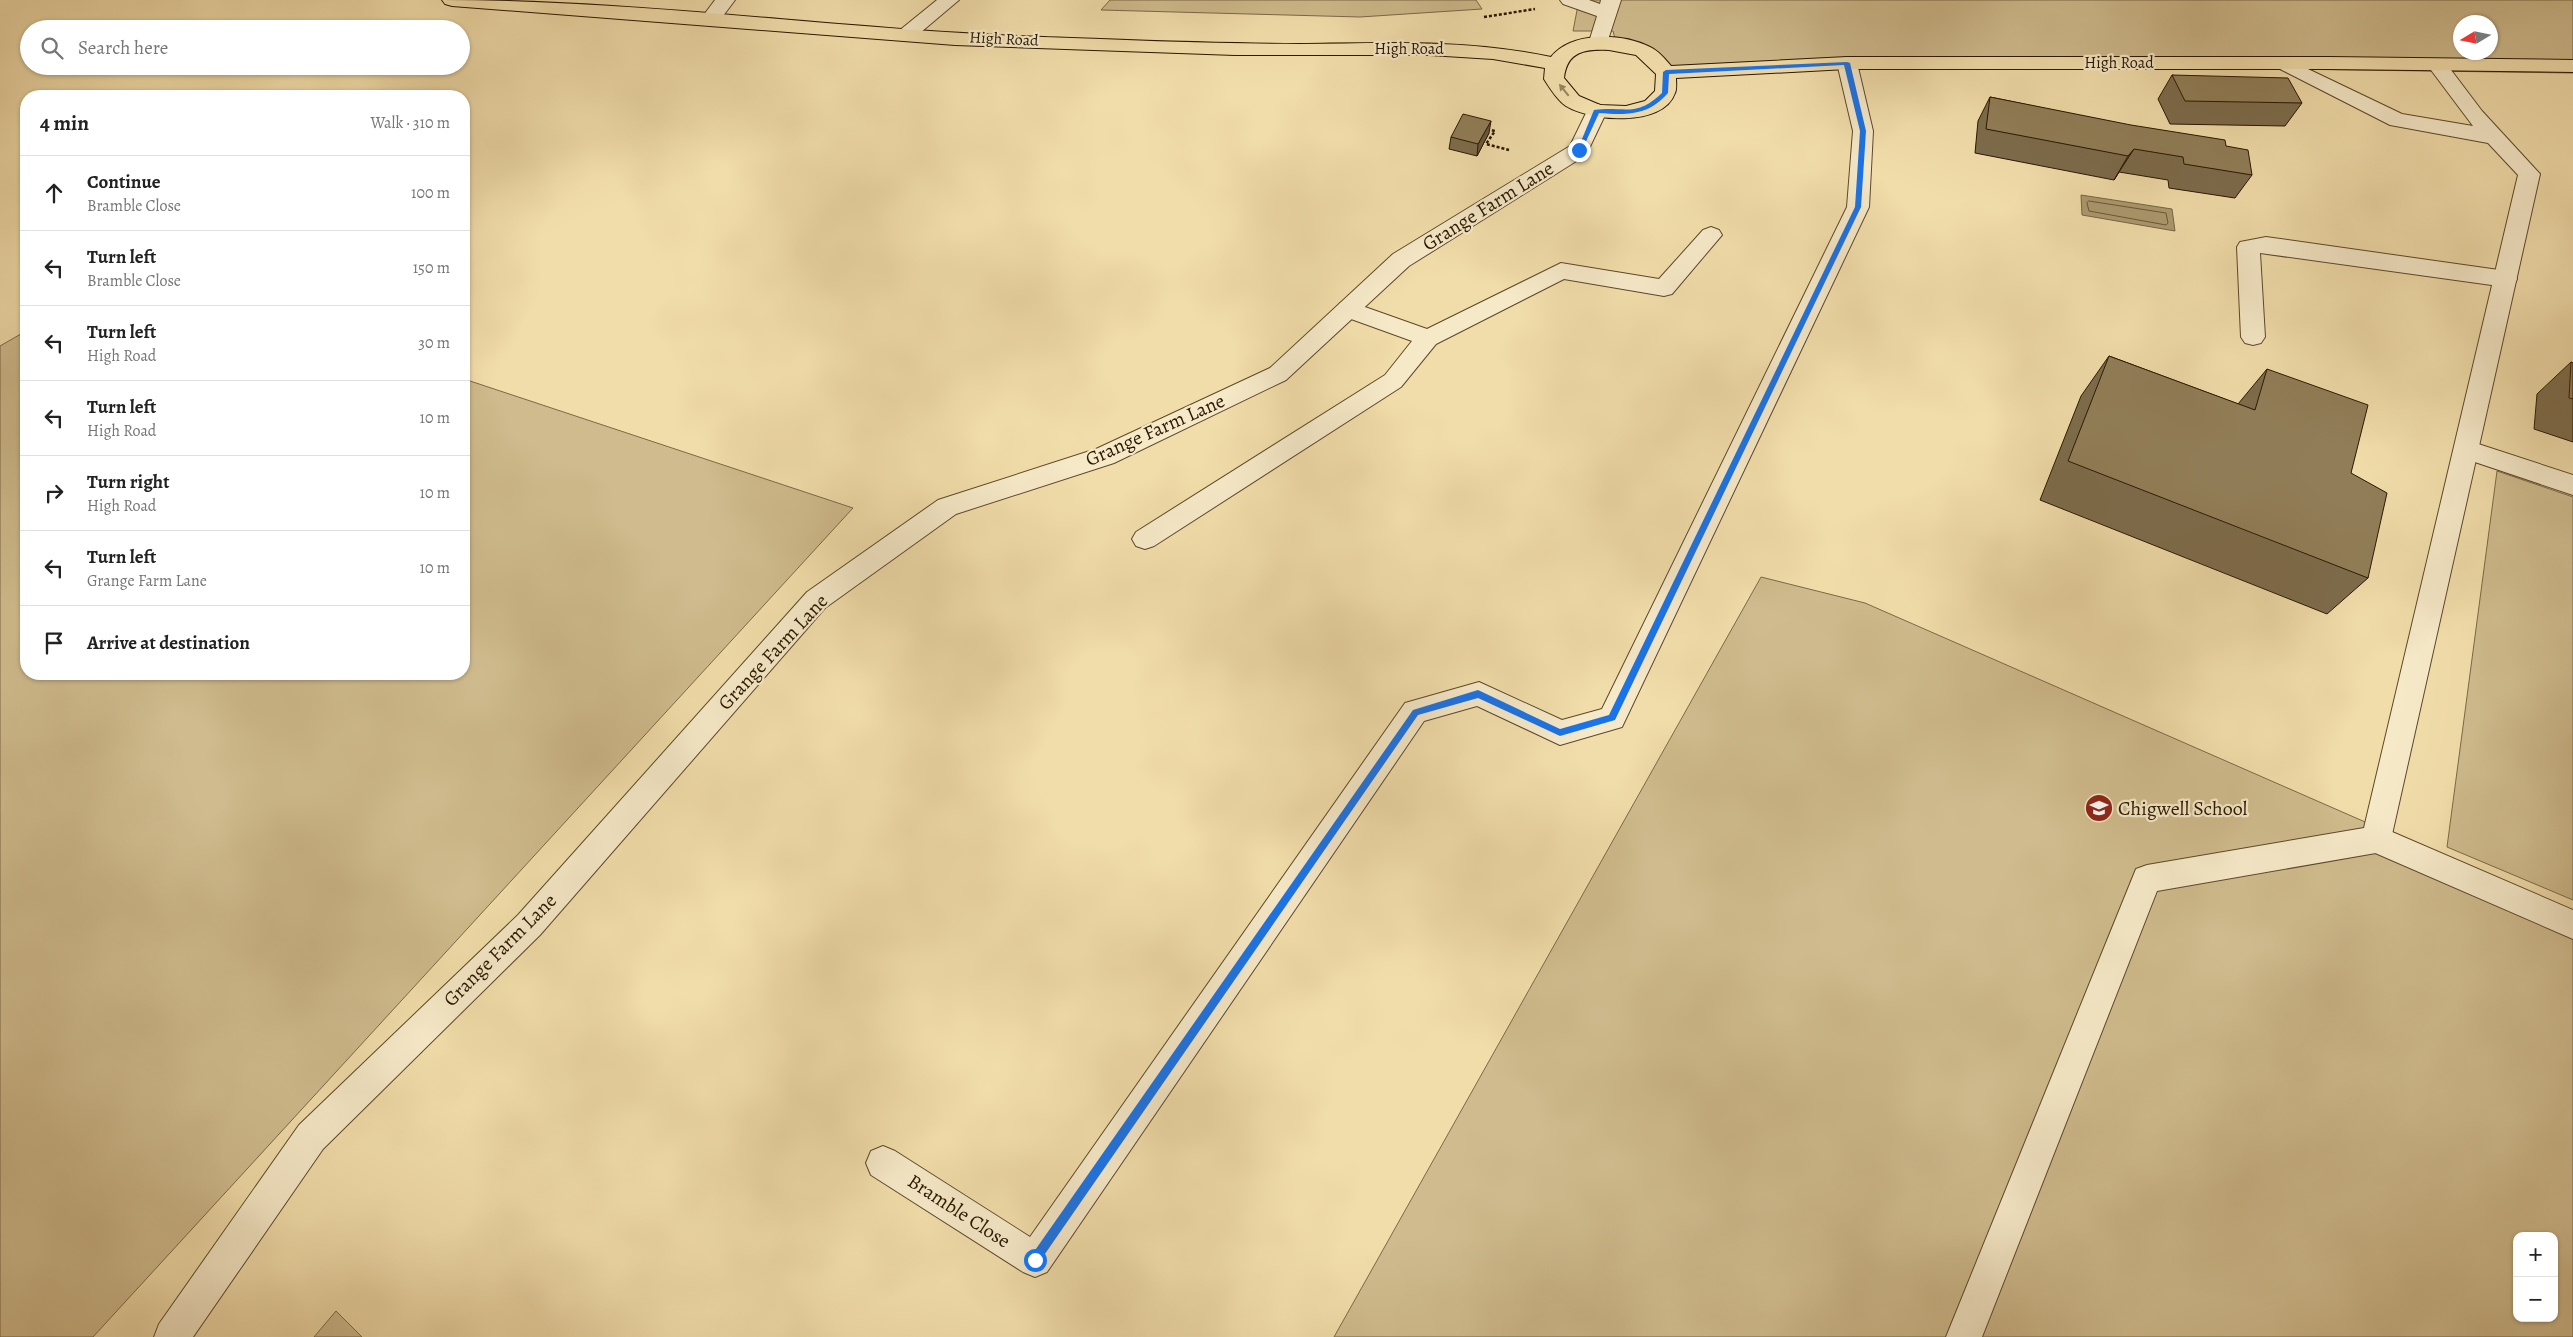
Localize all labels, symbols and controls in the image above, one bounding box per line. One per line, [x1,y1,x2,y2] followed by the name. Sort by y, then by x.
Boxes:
[2453,15,2498,60] north arrow
[20,20,470,75] search box
[969,26,1040,52] street label: High Road
[38,34,66,62] icon: search
[78,35,168,61] text: Search here
[1374,38,1444,60] street label: High Road
[2084,52,2154,74] street label: High Road
[1558,84,1569,97] one-way arrow
[40,109,89,137] text: 4 min
[370,112,450,134] text: Walk · 310 m
[1568,139,1591,162] route end
[1417,155,1559,257] street label: Grange Farm Lane
[87,169,161,195] text: Continue
[40,179,68,207] icon: ahead
[411,182,450,204] text: 100 m
[87,195,181,217] text: Bramble Close
[87,244,156,270] text: Turn left
[40,254,68,282] icon: left
[413,257,450,279] text: 150 m
[87,270,181,292] text: Bramble Close
[87,319,156,345] text: Turn left
[40,329,68,357] icon: left
[418,332,450,354] text: 30 m
[87,345,156,367] text: High Road
[1081,387,1229,473] street label: Grange Farm Lane
[87,394,156,420] text: Turn left
[40,404,68,432] icon: left
[420,407,450,429] text: 10 m
[87,420,156,442] text: High Road
[87,469,169,495] text: Turn right
[40,479,68,507] icon: right
[420,482,450,504] text: 10 m
[87,495,156,517] text: High Road
[87,544,156,570] text: Turn left
[40,554,68,582] icon: left
[420,557,450,579] text: 10 m
[87,570,207,592] text: Grange Farm Lane
[712,588,834,716] street label: Grange Farm Lane
[40,629,68,657] icon: arrive
[87,630,250,656] text: Arrive at destination
[2084,793,2114,823] school or university icon: Chigwell School
[2118,795,2248,822] place label: Chigwell School
[437,887,563,1013] street label: Grange Farm Lane
[902,1168,1016,1254] street label: Bramble Close
[2513,1232,2558,1322] map controls
[2513,1232,2558,1277] button: +
[1024,1249,1047,1272] route start
[2513,1277,2558,1322] button: −

